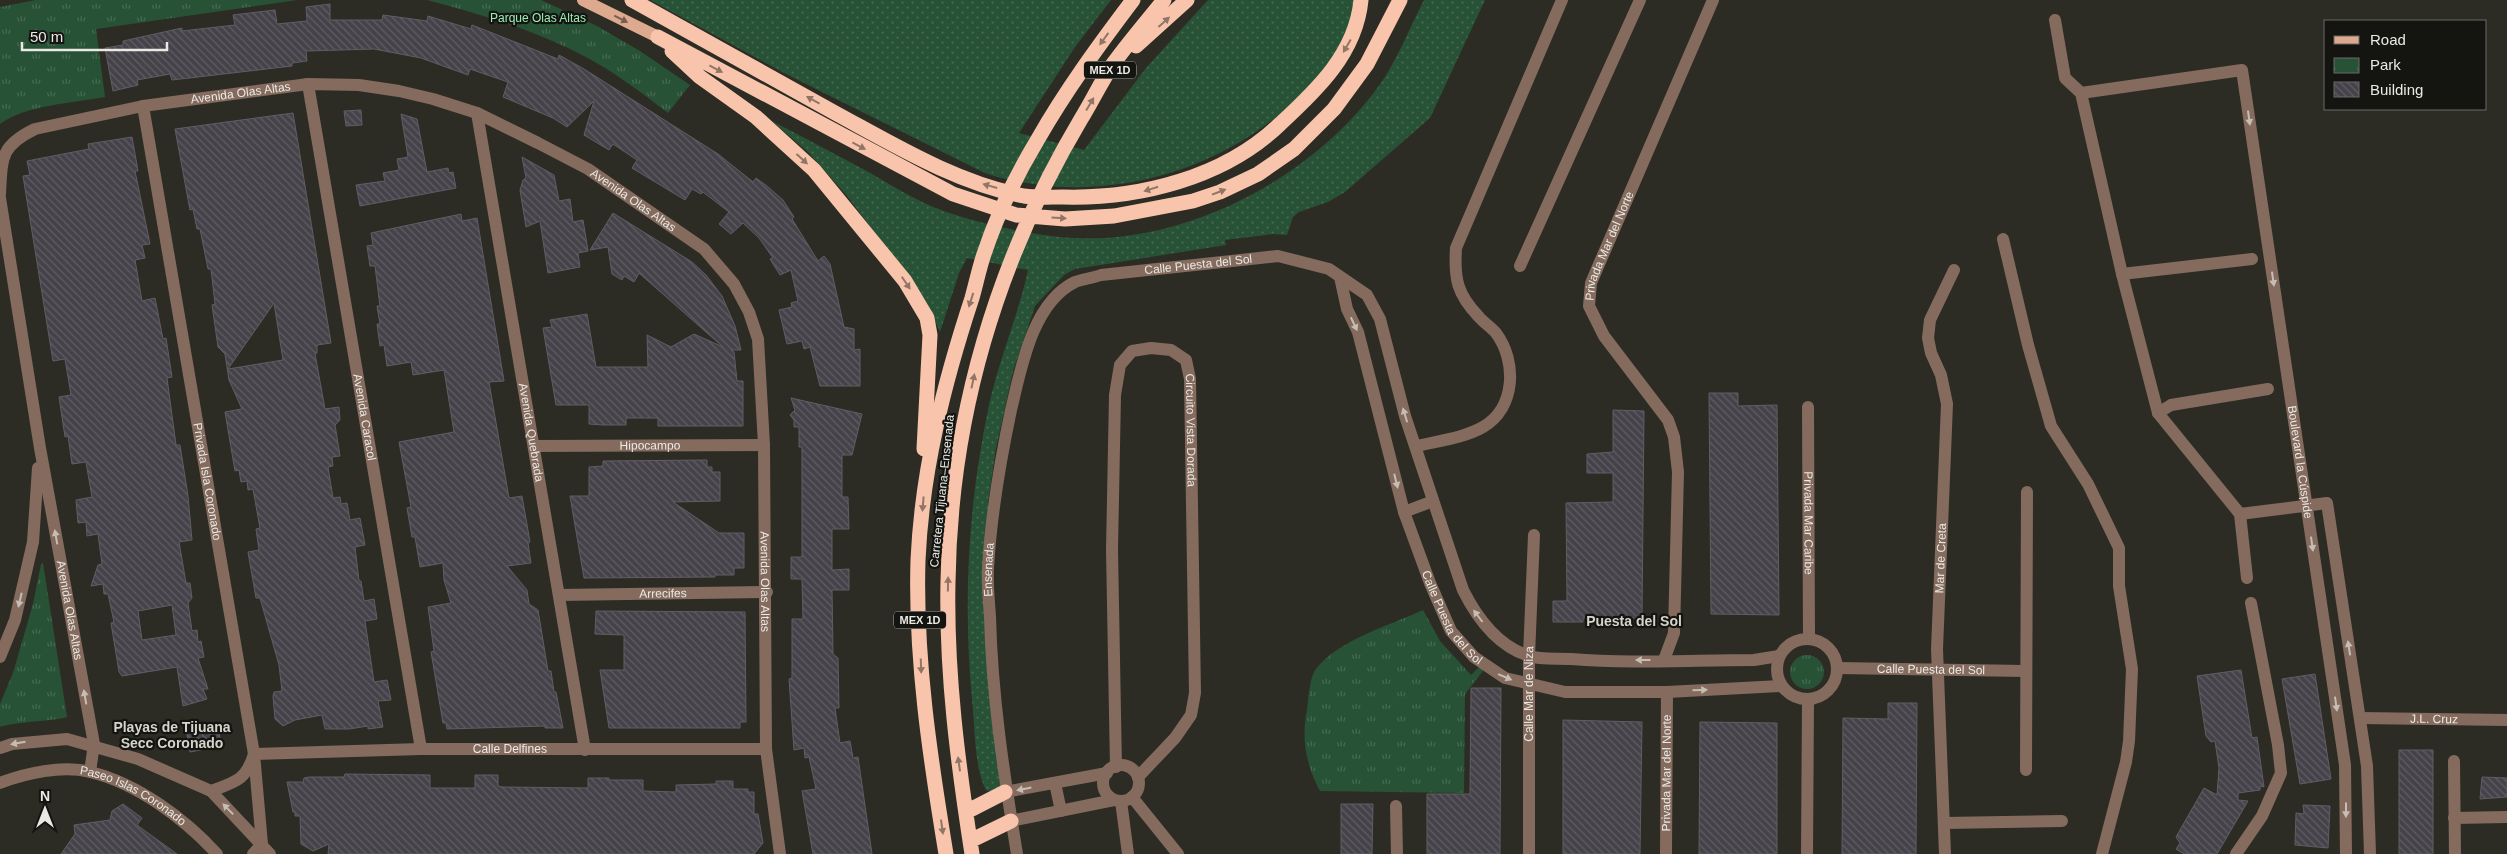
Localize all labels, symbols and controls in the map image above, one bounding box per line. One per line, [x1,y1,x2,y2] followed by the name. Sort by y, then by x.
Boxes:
[490,11,586,25] park label: Parque Olas Altas
[613,15,628,23] one-way arrow
[1158,17,1170,28] one-way arrow
[22,20,168,52] scale bar
[2324,20,2487,110] legend
[30,28,63,45] text: 50 m
[2370,31,2406,48] text: Road
[1098,32,1109,45] one-way arrow
[1343,40,1352,53] one-way arrow
[2370,56,2401,73] text: Park
[1084,62,1136,78] road number: MEX 1D
[709,65,724,73] one-way arrow
[190,79,291,107] street label: Avenida Olas Altas
[2370,81,2423,98] text: Building
[807,96,820,105] one-way arrow
[1085,97,1094,110] one-way arrow
[2246,111,2254,127] one-way arrow
[853,141,866,150] one-way arrow
[795,153,807,165] one-way arrow
[588,166,679,235] street label: Avenida Olas Altas
[983,182,998,190] one-way arrow
[1143,186,1158,194] one-way arrow
[1211,188,1226,195] one-way arrow
[1582,189,1637,301] street label: Privada Mar del Norte
[1051,215,1067,223] one-way arrow
[1144,252,1253,277] street label: Calle Puesta del Sol
[2269,271,2277,287] one-way arrow
[901,276,911,290] one-way arrow
[966,293,974,308] one-way arrow
[1350,317,1358,331] one-way arrow
[969,372,977,388] one-way arrow
[1182,372,1199,487] street label: Circuito Vista Dorada
[350,373,379,462] street label: Avenida Caracol
[516,382,546,483] street label: Avenida Quebrada
[2285,405,2315,520] street label: Boulevard la Cúspide
[1401,407,1408,422] one-way arrow
[927,414,957,568] street label: Carretera Tijuana–Ensenada
[190,422,224,542] street label: Privada Isla Coronado
[620,438,681,453] street label: Hipocampo
[1801,471,1816,575] street label: Privada Mar Caribe
[1392,473,1400,488] one-way arrow
[919,496,927,512] one-way arrow
[1932,523,1949,594] street label: Mar de Creta
[51,528,59,544] one-way arrow
[758,531,772,632] street label: Avenida Olas Altas
[2308,536,2316,552] one-way arrow
[981,542,997,597] street label: Ensenada
[54,559,85,661] street label: Avenida Olas Altas
[1419,569,1485,667] street label: Calle Puesta del Sol
[944,576,952,592] one-way arrow
[639,586,687,601] street label: Arrecifes
[16,593,24,608] one-way arrow
[1473,609,1483,623] one-way arrow
[894,612,946,628] road number: MEX 1D
[1586,613,1682,629] district label: Puesta del Sol
[2345,640,2353,656] one-way arrow
[1522,646,1536,742] street label: Calle Mar de Niza
[1635,656,1651,664] one-way arrow
[917,658,925,674] one-way arrow
[1877,662,1985,677] street label: Calle Puesta del Sol
[1498,673,1512,681] one-way arrow
[1692,686,1708,694] one-way arrow
[81,688,89,704] one-way arrow
[2332,697,2340,713] one-way arrow
[2410,712,2458,726] street label: J.L. Cruz
[1659,714,1674,831] street label: Privada Mar del Norte
[113,719,231,751] district label: Playas de Tijuana Secc Coronado
[10,740,26,748] one-way arrow
[473,742,547,756] street label: Calle Delfines
[955,755,963,771] one-way arrow
[79,763,189,829] street label: Paseo Islas Coronado
[20,784,70,834] north arrow
[1016,785,1032,793] one-way arrow
[40,788,50,804] text: N
[2342,802,2350,818] one-way arrow
[222,803,234,815] one-way arrow
[938,819,946,835] one-way arrow

